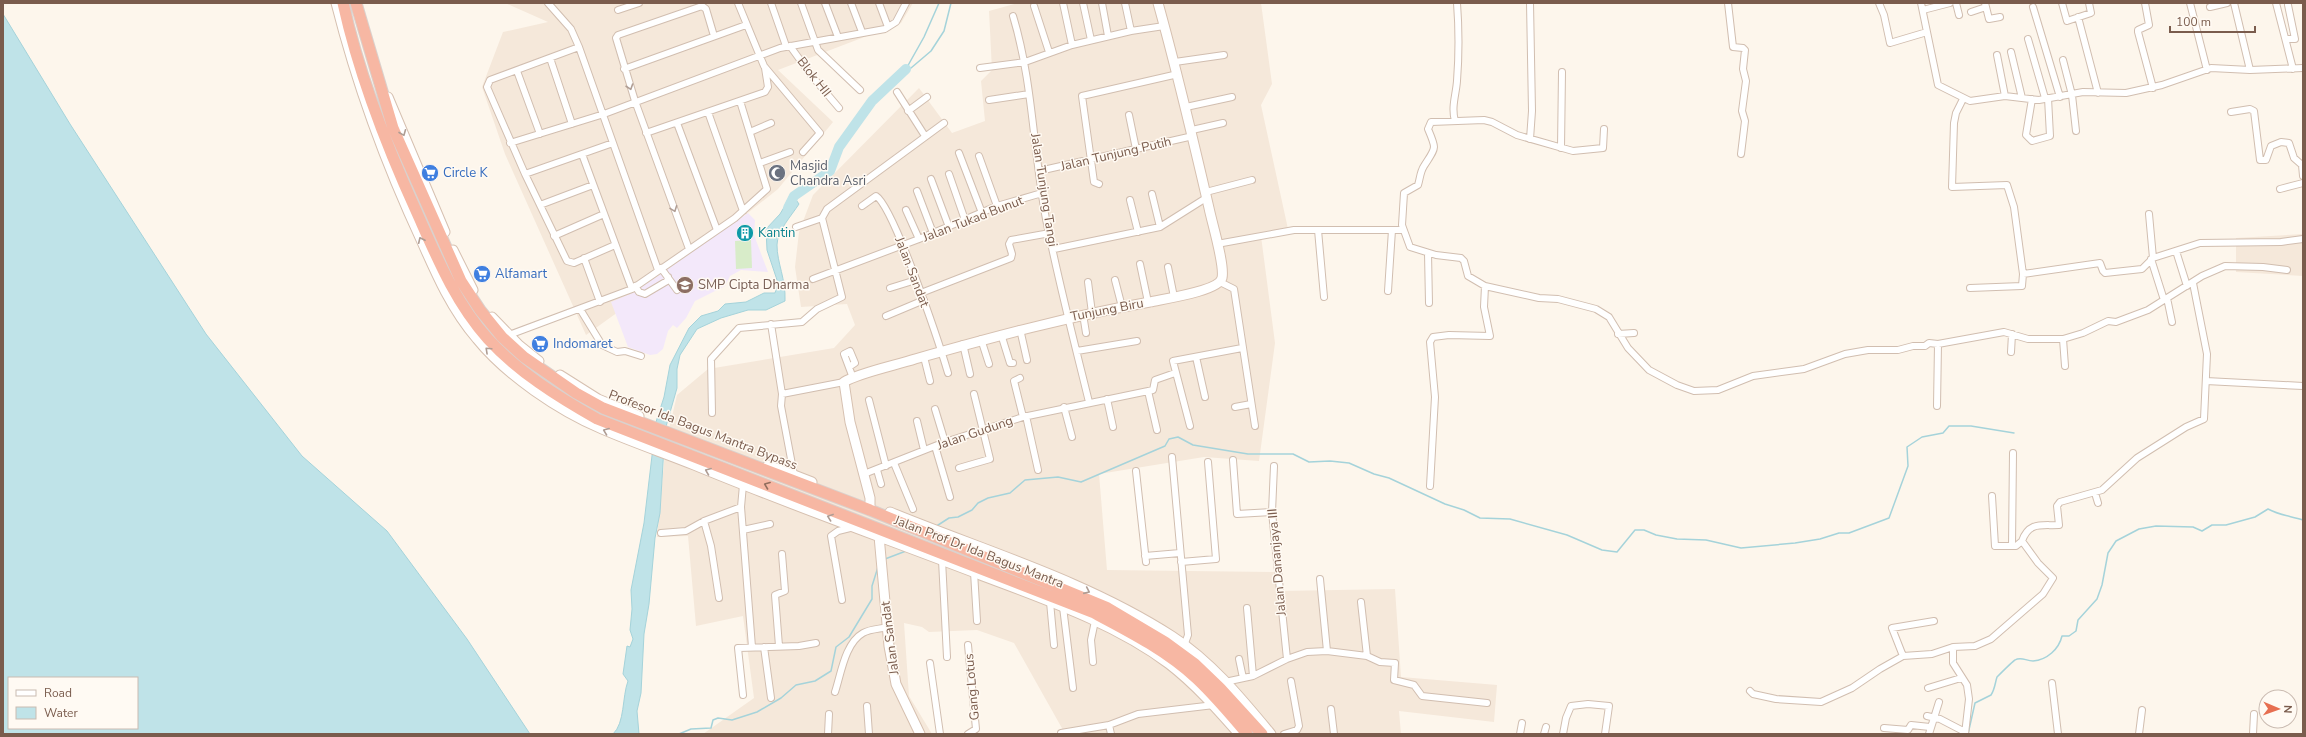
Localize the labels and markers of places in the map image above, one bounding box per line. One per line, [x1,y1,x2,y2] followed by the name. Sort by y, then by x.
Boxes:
[790,157,866,190] place label: Masjid Chandra Asri
[420,163,440,183] supermarket icon: Circle K
[767,163,787,183] mosque icon: Masjid Chandra Asri
[443,164,488,182] place label: Circle K
[735,223,755,243] building icon: Kantin
[758,224,795,242] place label: Kantin
[472,264,492,284] supermarket icon: Alfamart
[495,265,547,283] place label: Alfamart
[675,275,695,295] school or university icon: SMP Cipta Dharma
[698,276,809,294] place label: SMP Cipta Dharma
[530,334,550,354] supermarket icon: Indomaret
[553,335,613,353] place label: Indomaret

